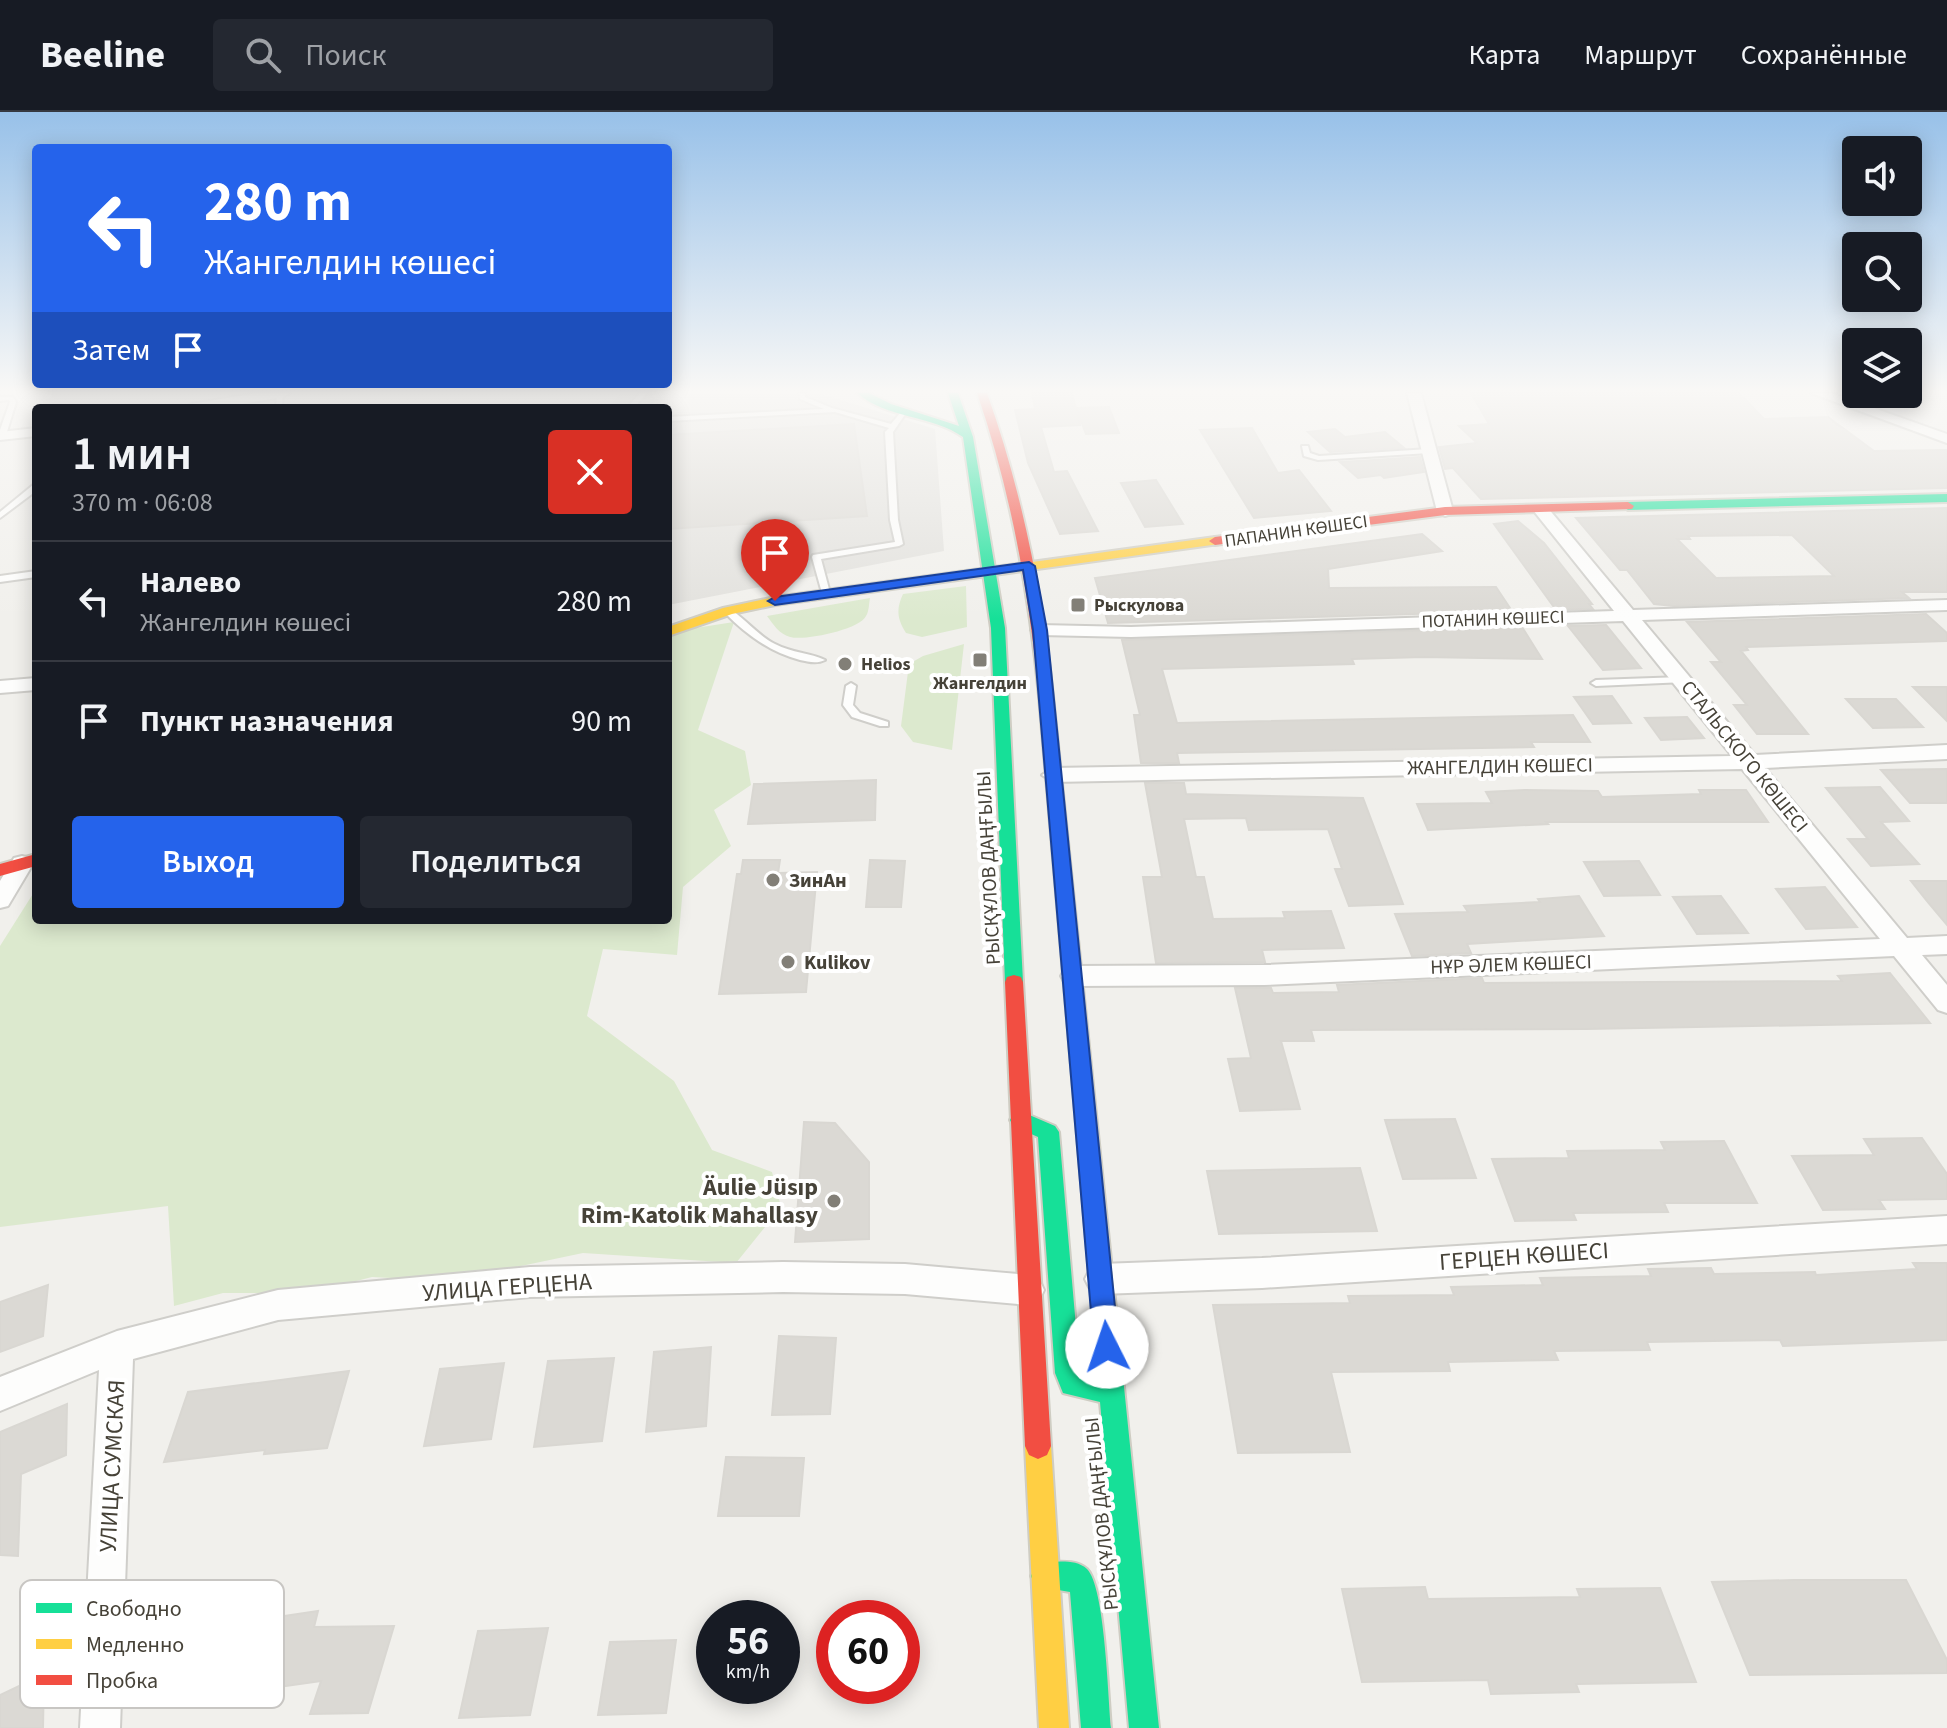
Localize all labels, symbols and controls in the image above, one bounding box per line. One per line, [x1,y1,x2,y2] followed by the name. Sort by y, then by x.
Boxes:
[213,19,773,91] search box
[40,28,165,82] text: Beeline
[241,33,285,77] icon: search
[305,34,386,77] text: Поиск
[1469,35,1540,75] text: Карта
[1584,35,1697,75] text: Маршрут
[1741,35,1907,75] text: Сохранённые
[1842,136,1922,408] map controls
[1842,136,1922,216] button: sound
[204,163,352,242] text: 280 m
[72,176,176,280] icon: left
[1842,232,1922,312] button: search
[204,237,496,288] text: Жангелдин көшесі
[166,328,210,372] icon: arrive
[1842,328,1922,408] button: layers
[72,329,150,372] text: Затем
[72,420,192,488] text: 1 мин
[548,430,632,514] button: close
[72,484,213,521] text: 370 m · 06:08
[1223,509,1369,554] street label: ПАПАНИН КӨШЕСІ
[741,519,809,601] pin
[753,531,797,575] icon: arrive
[140,561,241,604] text: Налево
[72,579,116,623] icon: left
[556,580,632,623] text: 280 m
[1094,593,1184,618] place label: Рыскулова
[1069,596,1087,614] marker: Рыскулова
[140,604,351,641] text: Жангелдин көшесі
[1421,605,1565,634] street label: ПОТАНИН КӨШЕСІ
[971,651,989,669] marker: Жангелдин
[861,652,910,677] place label: Helios
[836,655,854,673] marker: Helios
[933,671,1027,696] place label: Жангелдин
[1674,675,1814,839] street label: СТАЛЬСКОГО КӨШЕСІ
[72,699,116,743] icon: arrive
[140,700,394,743] text: Пункт назначения
[571,700,632,743] text: 90 m
[1407,751,1593,783] street label: ЖАНГЕЛДИН КӨШЕСІ
[970,770,1008,966] street label: РЫСҚҰЛОВ ДАҢҒЫЛЫ
[72,816,344,908] button: Выход
[360,816,632,908] button: Поделиться
[789,867,847,895] place label: ЗинАн
[764,871,782,889] marker: ЗинАн
[1430,948,1592,982] street label: НҰР ӘЛЕМ КӨШЕСІ
[804,949,871,977] place label: Kulikov
[779,953,797,971] marker: Kulikov
[581,1170,818,1233] place label: Äulie Jüsıp Rim-Katolik Mahallasy
[825,1192,843,1210] marker: Äulie Jüsıp Rim-Katolik Mahallasy
[1438,1233,1610,1280] street label: ГЕРЦЕН КӨШЕСІ
[421,1264,593,1311] street label: УЛИЦА ГЕРЦЕНА
[1065,1305,1149,1389] position arrow
[90,1379,135,1553] street label: УЛИЦА СУМСКАЯ
[1078,1416,1126,1612] street label: РЫСҚҰЛОВ ДАҢҒЫЛЫ
[20,1580,284,1708] legend
[86,1593,182,1625] text: Свободно
[816,1600,920,1704] speed limit sign: 60
[727,1613,769,1670] text: 56
[86,1629,184,1661] text: Медленно
[726,1658,770,1686] text: km/h
[86,1665,158,1697] text: Пробка

